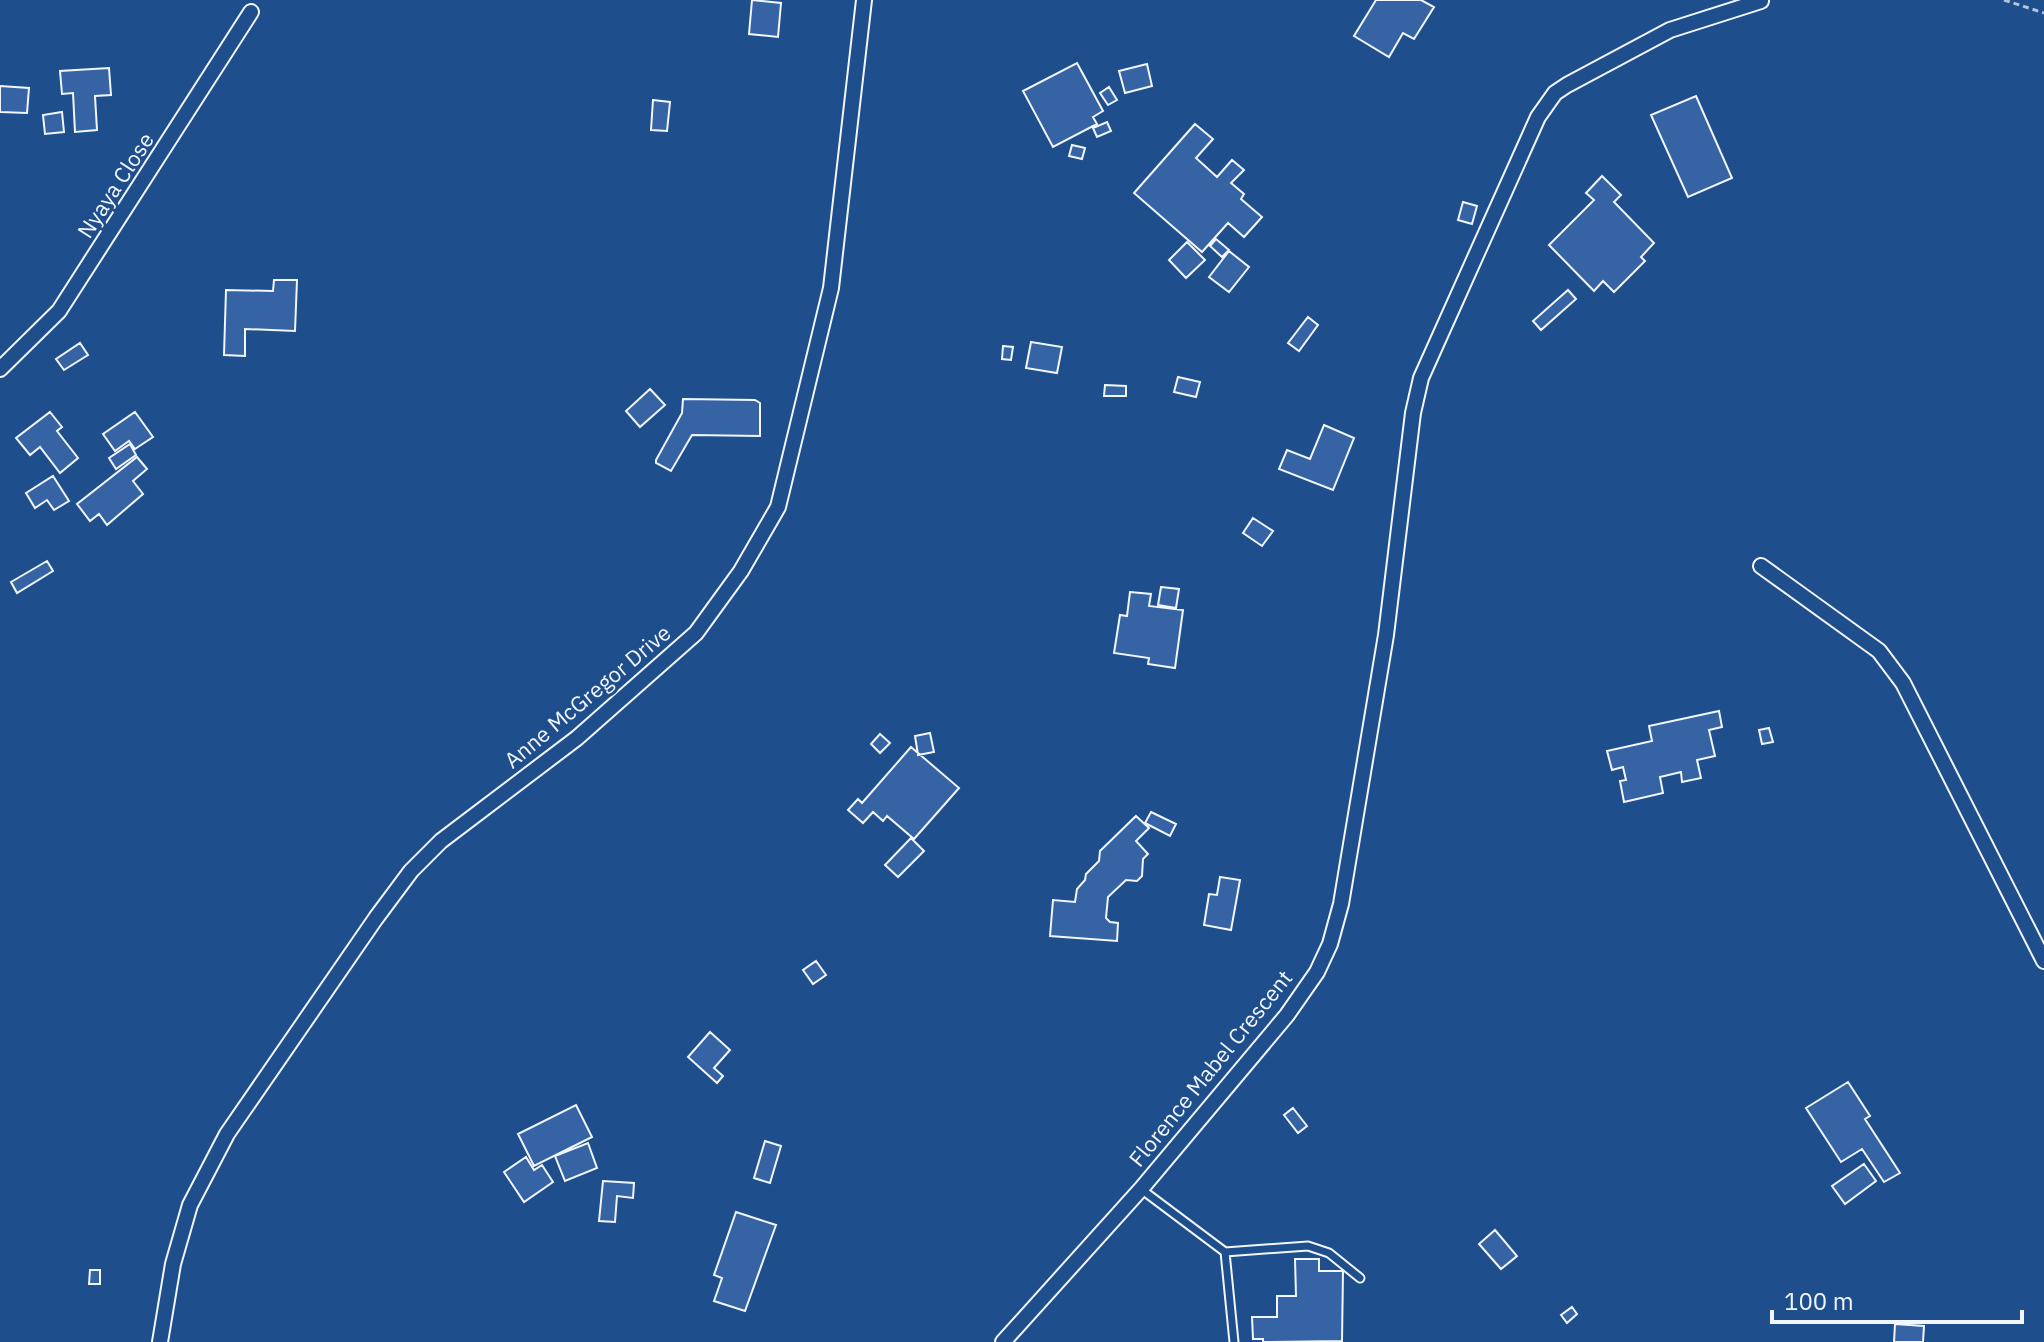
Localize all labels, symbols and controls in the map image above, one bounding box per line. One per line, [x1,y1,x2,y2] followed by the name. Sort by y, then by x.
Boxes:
[70,127,160,243] street label: Nyaya Close
[498,618,676,774] street label: Anne McGregor Drive
[1122,964,1298,1172] street label: Florence Mabel Crescent
[1772,1274,2022,1324] scale bar
[1784,1285,1854,1317] text: 100 m

